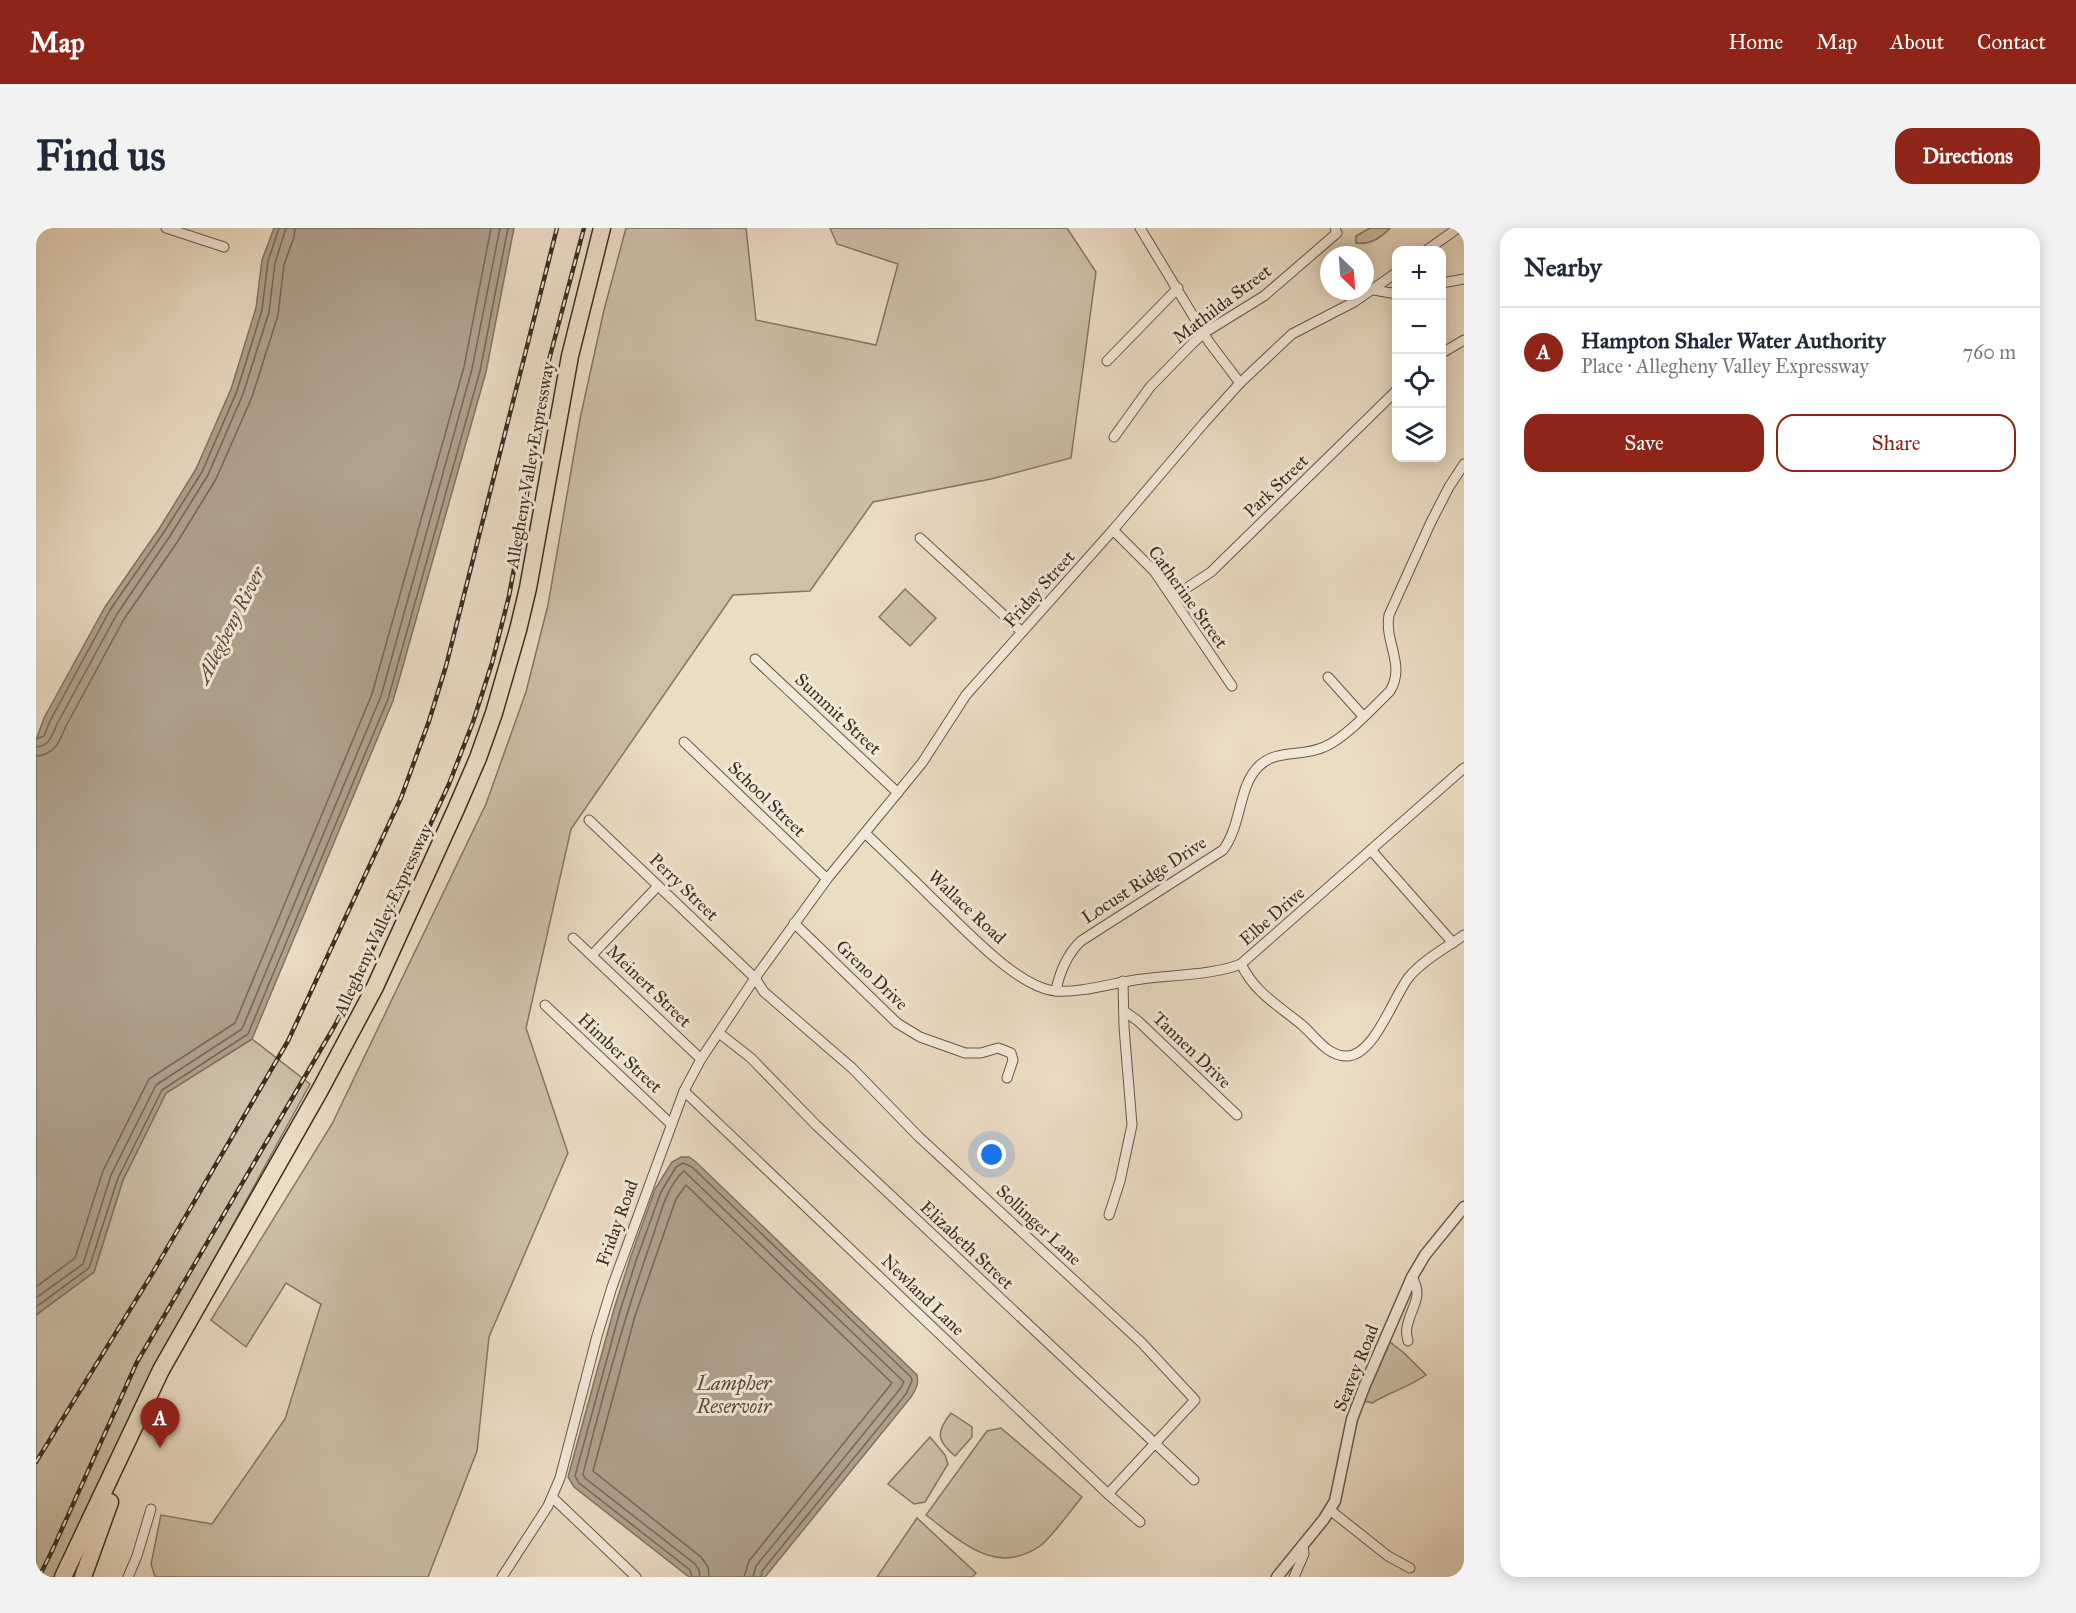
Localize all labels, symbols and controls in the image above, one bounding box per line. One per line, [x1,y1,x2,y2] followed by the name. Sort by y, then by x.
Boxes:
[30,25,85,60] text: Map
[1728,29,1783,55] text: Home
[1816,29,1857,55] text: Map
[1890,29,1944,55] text: About
[1977,29,2046,55] text: Contact
[1895,128,2040,184] button: Directions
[36,130,166,182] text: Find us
[1320,246,1374,300] north arrow
[1392,246,1446,462] map controls
[1392,246,1446,300] button: +
[1524,251,1602,283] text: Nearby
[1168,259,1276,348] street label: Mathilda Street
[1392,300,1446,354] button: −
[1581,327,1885,354] text: Hampton Shaler Water Authority
[1537,340,1550,364] text: A
[1962,340,2016,364] text: 760 m
[1392,354,1446,408] button: locate
[1581,354,1869,378] text: Place · Allegheny Valley Expressway
[501,359,560,571] street label: Allegheny Valley Expressway
[1392,408,1446,462] button: layers
[1524,414,1764,472] button: Save
[1776,414,2016,472] button: Share
[1239,449,1313,522] street label: Park Street
[1143,542,1233,653] street label: Catherine Street
[999,545,1080,632] street label: Friday Street
[189,561,270,689] water label: Allegheny River
[790,668,886,760] street label: Summit Street
[724,756,811,842] street label: School Street
[328,820,438,1021] street label: Allegheny Valley Expressway
[1077,831,1211,929] street label: Locust Ridge Drive
[645,849,724,926] street label: Perry Street
[923,865,1011,949] street label: Wallace Road
[1235,882,1309,950] street label: Elbe Drive
[831,935,913,1015] street label: Greno Drive
[602,940,697,1032] street label: Meinert Street
[1148,1007,1236,1093] street label: Tannen Drive
[573,1008,667,1098] street label: Himber Street
[977,1140,1006,1169] your location
[591,1177,643,1269] street label: Friday Road
[991,1180,1086,1271] street label: Sollinger Lane
[916,1196,1019,1294] street label: Elizabeth Street
[877,1250,969,1340] street label: Newland Lane
[1329,1321,1383,1415] street label: Seavey Road
[696,1371,773,1418] water label: Lampher Reservoir
[140,1398,180,1448] pin: A

